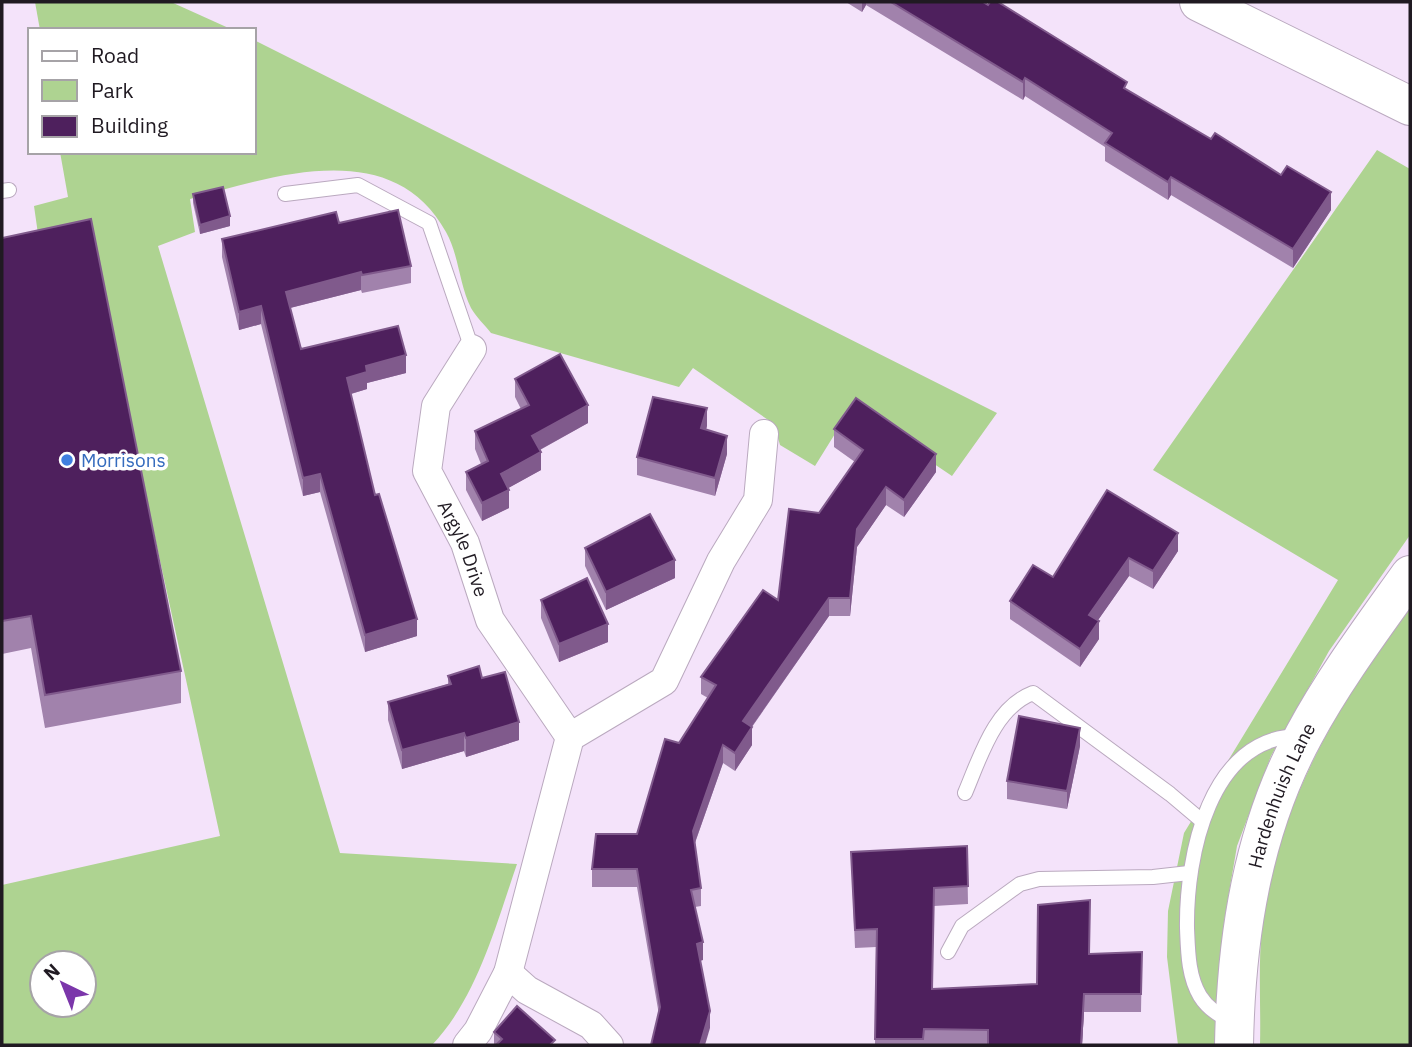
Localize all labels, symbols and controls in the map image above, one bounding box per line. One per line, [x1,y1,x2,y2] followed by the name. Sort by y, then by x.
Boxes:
[28,28,256,154] legend
[91,41,139,69] text: Road
[91,76,134,104] text: Park
[91,111,168,139] text: Building
[81,448,166,472] place label: Morrisons
[59,452,75,468] marker: Morrisons
[433,496,494,600] street label: Argyle Drive
[1243,718,1320,871] street label: Hardenhuish Lane
[28,949,98,1019] north arrow
[38,958,65,985] text: N

